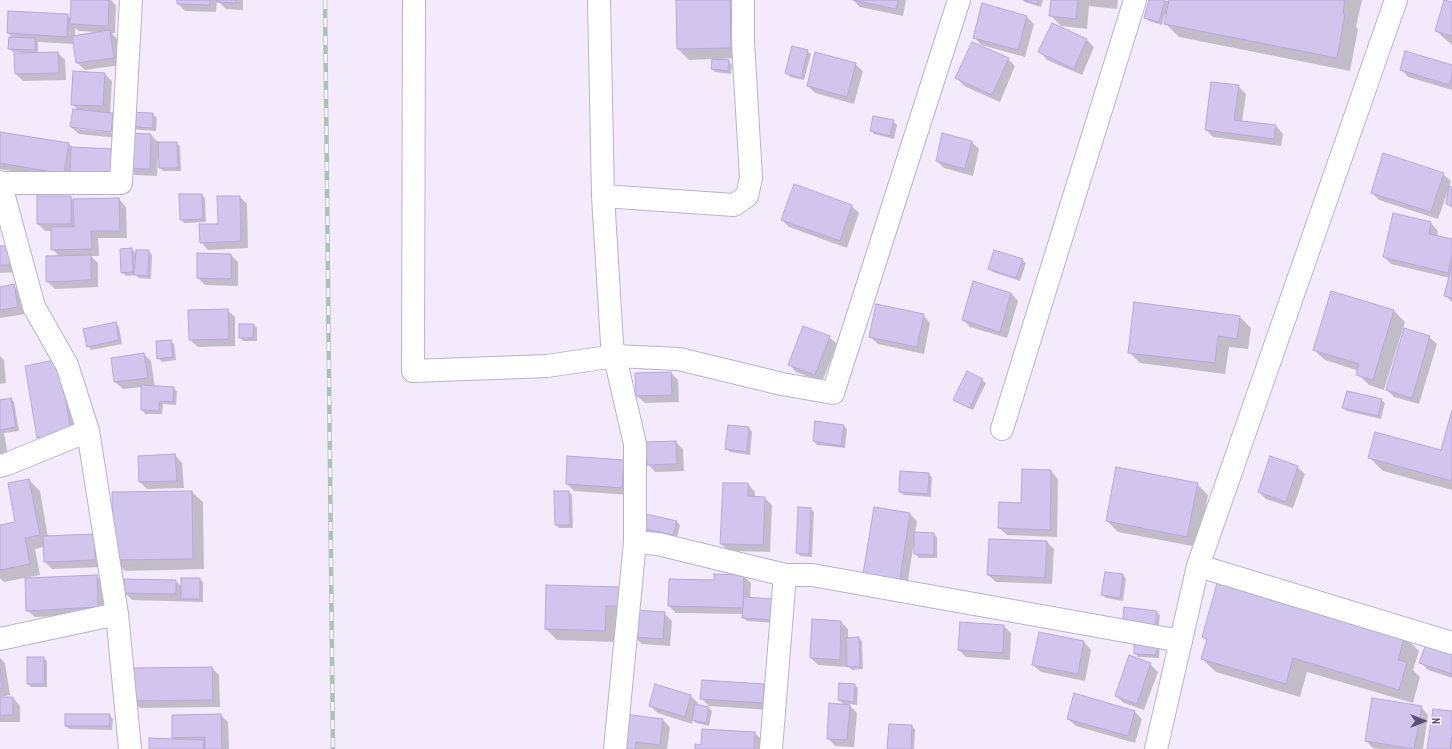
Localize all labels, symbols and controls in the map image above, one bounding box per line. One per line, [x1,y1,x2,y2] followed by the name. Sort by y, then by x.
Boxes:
[1404,701,1444,741] north arrow
[1429,718,1443,724] text: N

